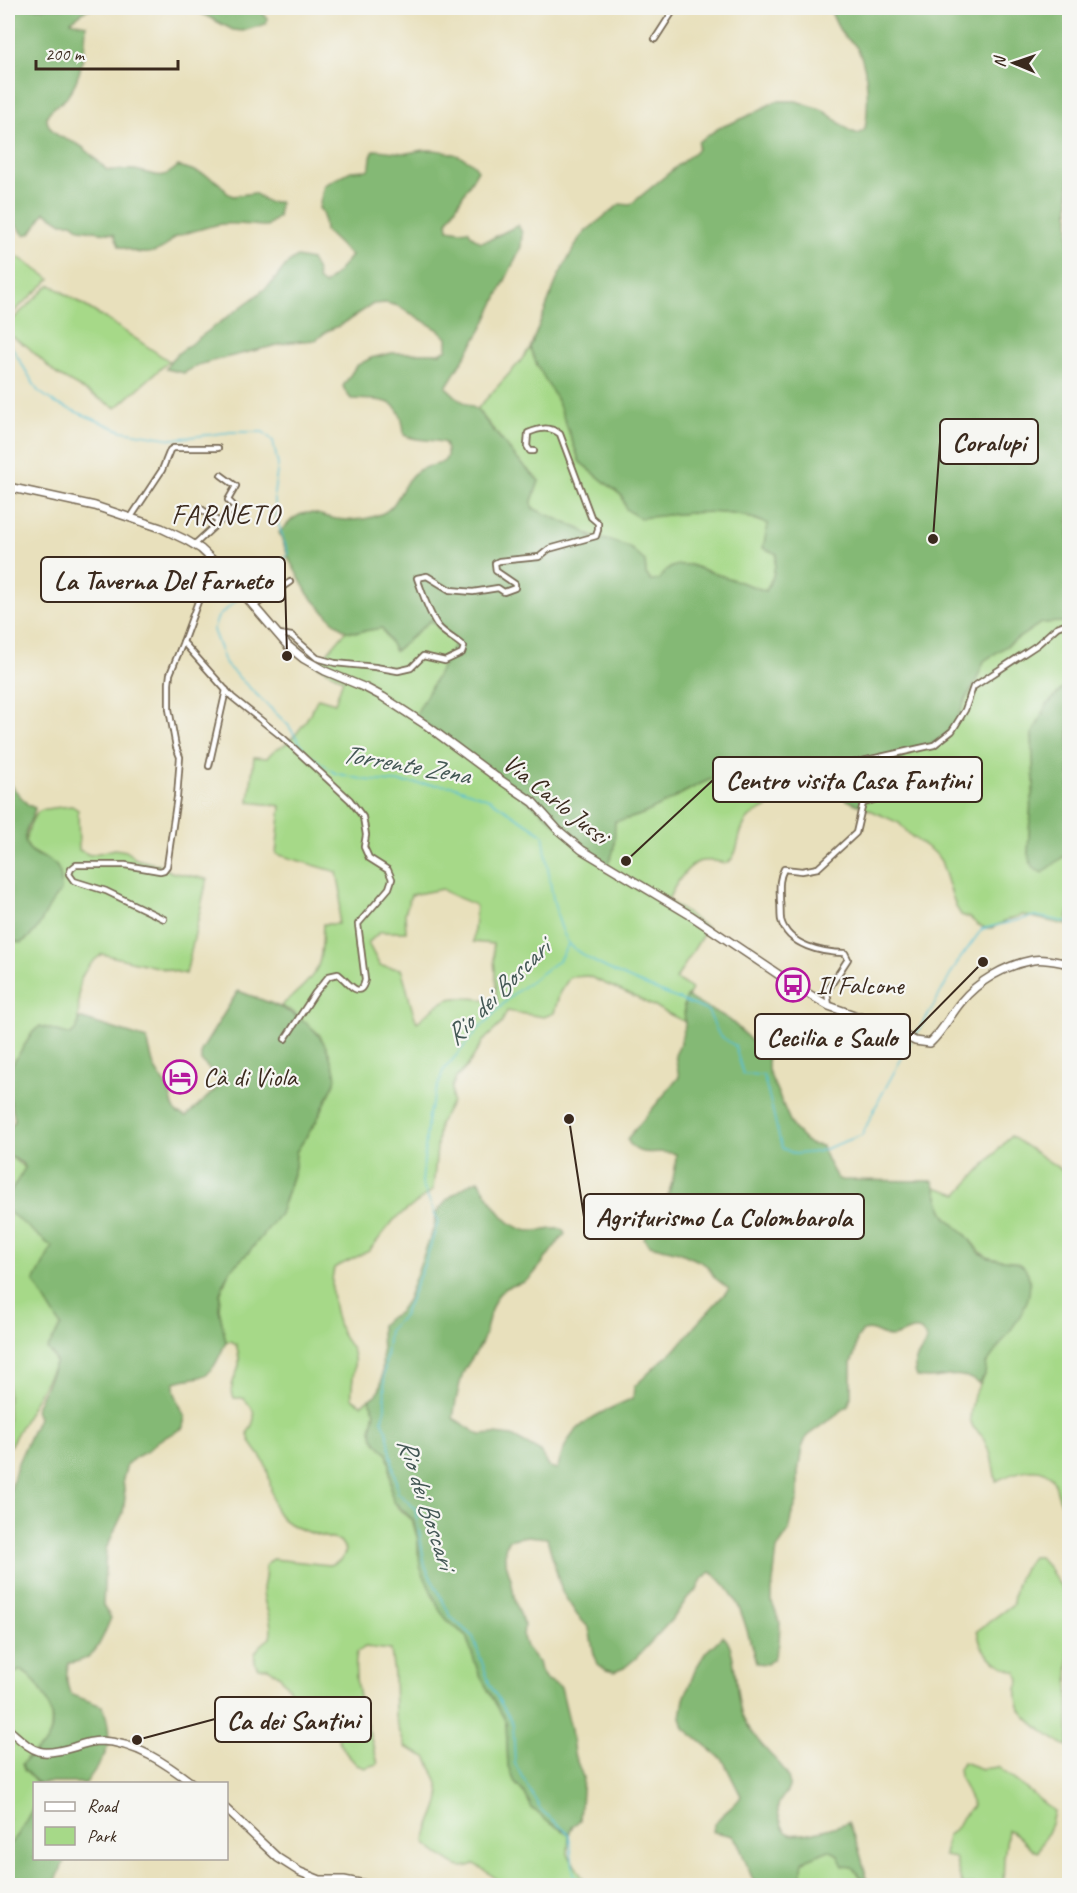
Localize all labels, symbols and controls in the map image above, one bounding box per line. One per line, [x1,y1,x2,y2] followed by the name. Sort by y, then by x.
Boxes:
[36,33,178,71] scale bar
[984,33,1044,93] north arrow
[45,43,86,65] text: 200 m
[990,54,1010,68] text: N
[940,419,1038,464] callout: Coralupi
[952,425,1030,459] text: Coralupi
[171,497,282,532] district label: FARNETO
[41,557,285,602] callout: La Taverna Del Farneto
[54,563,275,597] text: La Taverna Del Farneto
[340,736,475,792] water label: Torrente Zena
[496,746,618,854] street label: Via Carlo Jussi
[713,757,982,802] callout: Centro visita Casa Fantini
[726,763,974,797] text: Centro visita Casa Fantini
[437,927,562,1052] water label: Rio dei Boscari
[775,967,811,1003] bus stop icon: Il Falcone
[816,969,905,1002] place label: Il Falcone
[755,1014,910,1059] callout: Cecilia e Saulo
[767,1020,900,1054] text: Cecilia e Saulo
[162,1059,198,1095] hotel icon: Cà di Viola
[203,1061,298,1094] place label: Cà di Viola
[584,1194,864,1239] callout: Agriturismo La Colombarola
[596,1200,854,1234] text: Agriturismo La Colombarola
[390,1433,466,1579] water label: Rio dei Boscari
[215,1697,371,1742] callout: Ca dei Santini
[227,1703,363,1737] text: Ca dei Santini
[33,1782,228,1860] legend
[87,1795,120,1817] text: Road
[87,1825,117,1847] text: Park

